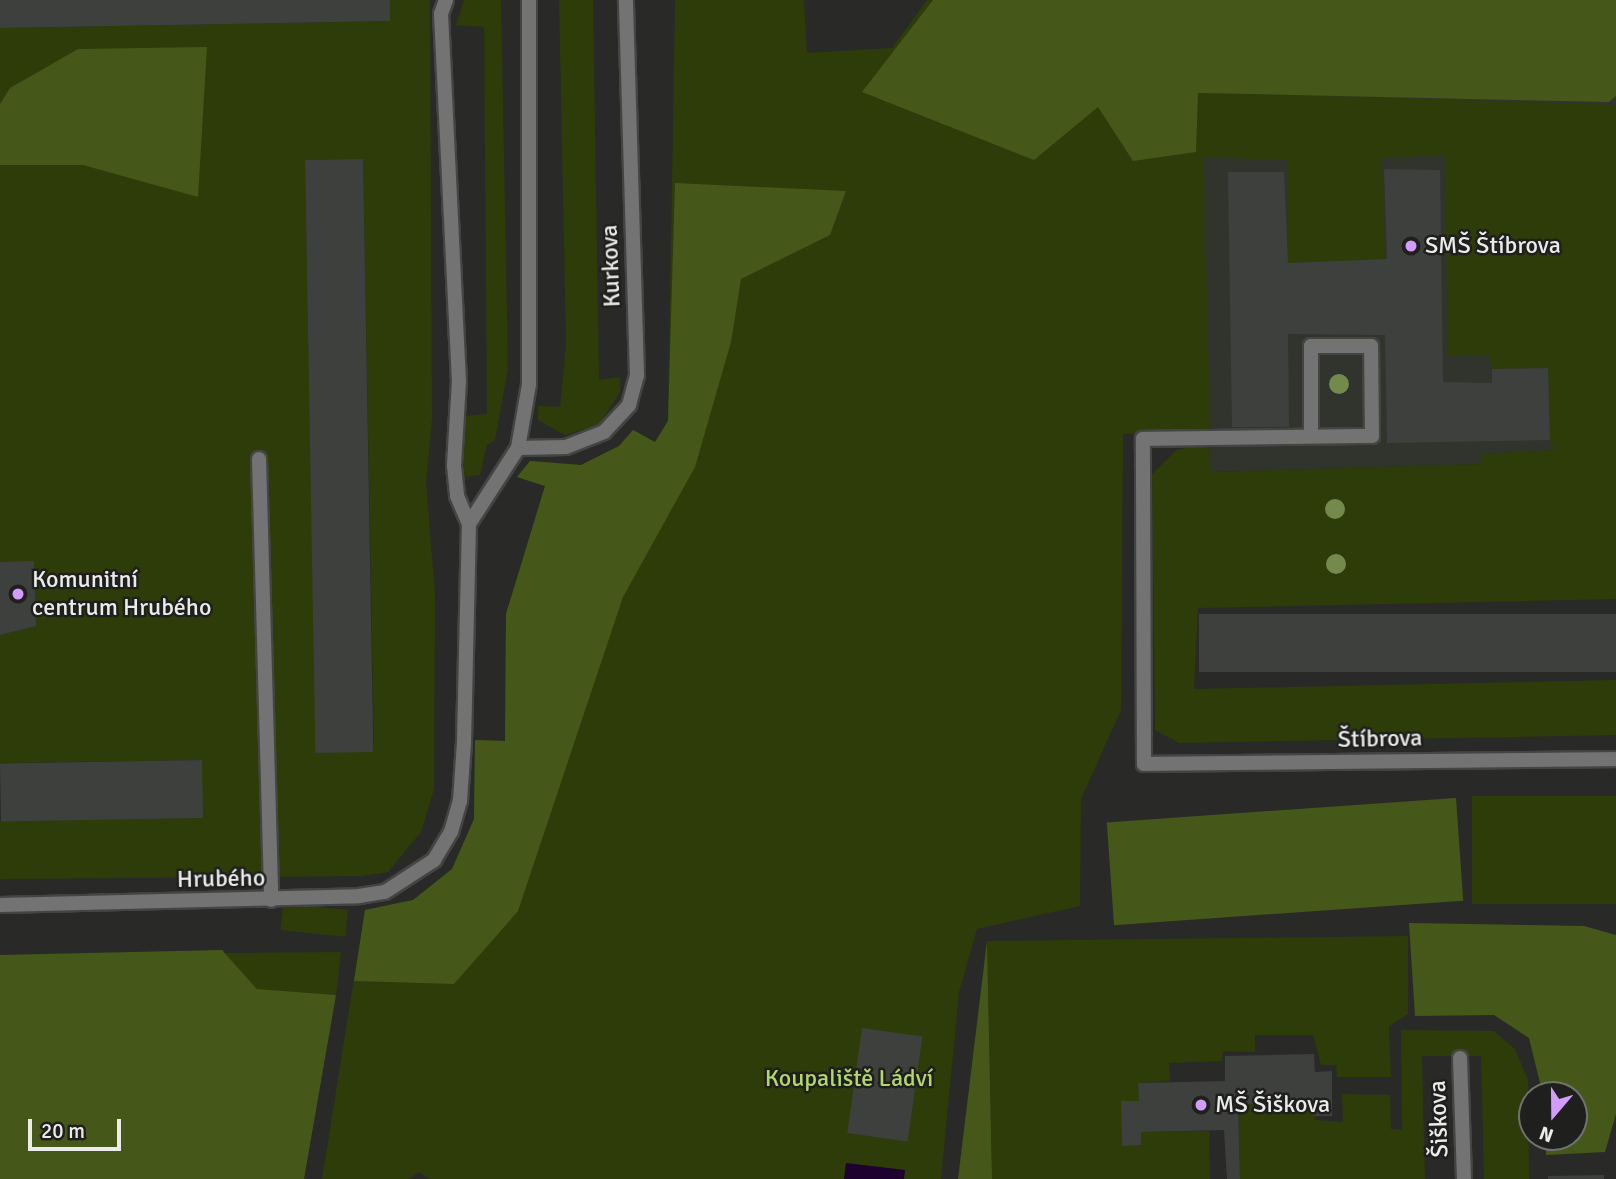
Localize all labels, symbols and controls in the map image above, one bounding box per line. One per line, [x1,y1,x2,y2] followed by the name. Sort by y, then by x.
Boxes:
[595,224,627,308] street label: Kurkova
[1425,232,1561,260] place label: SMŠ Štíbrova
[1403,238,1419,254] marker: SMŠ Štíbrova
[32,566,211,622] place label: Komunitní centrum Hrubého
[10,586,26,602] marker: Komunitní centrum Hrubého
[1337,724,1423,754] street label: Štíbrova
[177,864,265,894] street label: Hrubého
[765,1065,933,1093] park label: Koupaliště Ládví
[1423,1080,1455,1158] street label: Šiškova
[1518,1081,1588,1151] north arrow
[1215,1091,1330,1119] place label: MŠ Šiškova
[1193,1097,1209,1113] marker: MŠ Šiškova
[32,1106,124,1150] scale bar
[41,1118,85,1144] text: 20 m
[1536,1120,1557,1147] text: N

